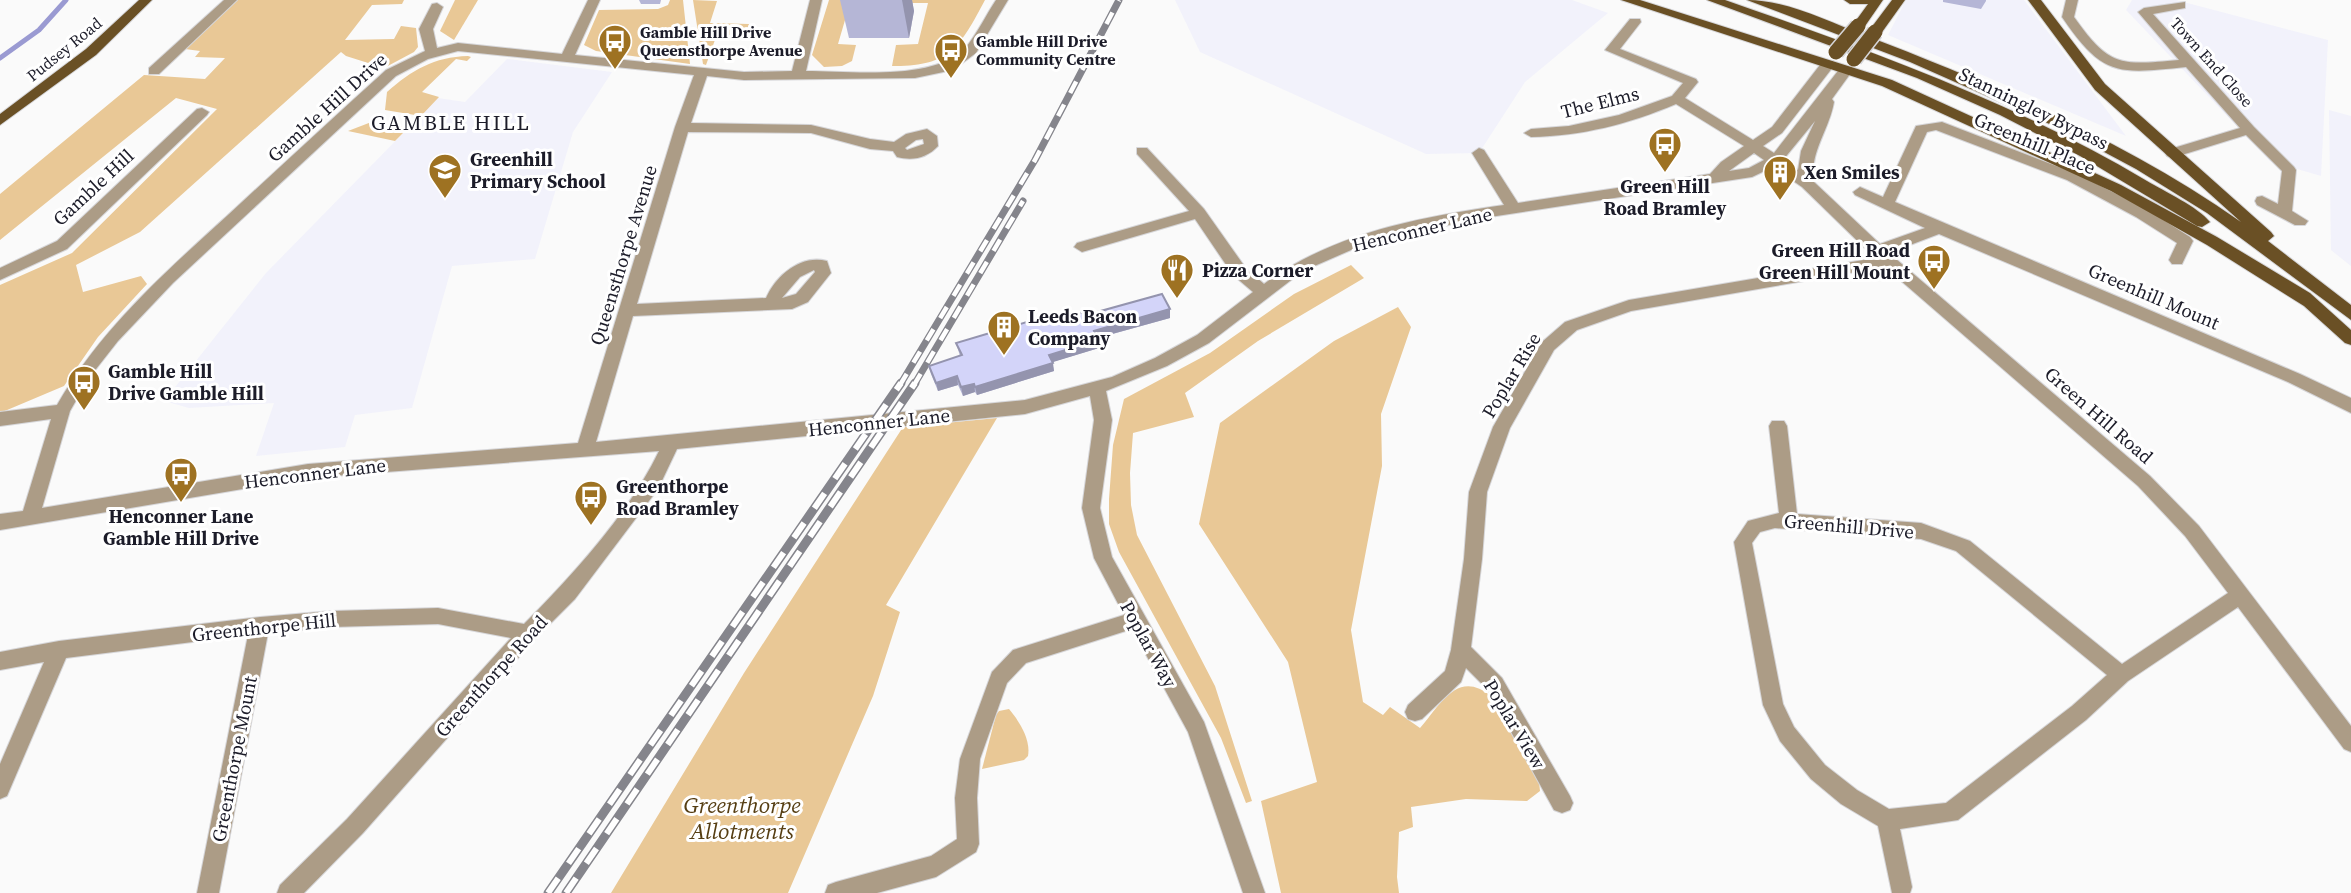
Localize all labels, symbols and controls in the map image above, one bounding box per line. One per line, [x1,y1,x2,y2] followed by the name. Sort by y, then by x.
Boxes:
[22,12,106,86] street label: Pudsey Road
[2166,12,2258,112] street label: Town End Close
[640,21,802,61] place label: Gamble Hill Drive Queensthorpe Avenue
[596,22,634,71] bus stop icon: Gamble Hill Drive Queensthorpe Avenue
[976,30,1116,70] place label: Gamble Hill Drive Community Centre
[932,31,970,80] bus stop icon: Gamble Hill Drive Community Centre
[262,46,392,168] street label: Gamble Hill Drive
[1955,61,2113,155] street label: Stanningley Bypass
[1558,80,1642,124] street label: The Elms
[1970,106,2100,180] street label: Greenhill Place
[371,108,531,137] district label: GAMBLE HILL
[1646,125,1684,174] bus stop icon: Green Hill Road Bramley
[47,142,139,231] street label: Gamble Hill
[470,146,606,194] place label: Greenhill Primary School
[426,151,464,200] school or university icon: Greenhill Primary School
[1761,153,1799,202] building icon: Xen Smiles
[1804,159,1900,185] place label: Xen Smiles
[583,162,663,348] street label: Queensthorpe Avenue
[1604,173,1727,221] place label: Green Hill Road Bramley
[1350,200,1494,258] street label: Henconner Lane
[1759,237,1910,285] place label: Green Hill Road Green Hill Mount
[1915,242,1953,291] bus stop icon: Green Hill Road Green Hill Mount
[1158,251,1196,300] restaurant icon: Pizza Corner
[1202,257,1313,283] place label: Pizza Corner
[2084,257,2224,336] street label: Greenhill Mount
[1028,303,1138,351] place label: Leeds Bacon Company
[985,308,1023,357] building icon: Leeds Bacon Company
[1475,327,1547,423] street label: Poplar Rise
[108,358,264,406] place label: Gamble Hill Drive Gamble Hill
[2039,361,2159,469] street label: Green Hill Road
[65,363,103,412] bus stop icon: Gamble Hill Drive Gamble Hill
[807,402,951,442] street label: Henconner Lane
[243,451,387,495] street label: Henconner Lane
[162,455,200,504] bus stop icon: Henconner Lane Gamble Hill Drive
[616,473,740,521] place label: Greenthorpe Road Bramley
[572,478,610,527] bus stop icon: Greenthorpe Road Bramley
[103,503,259,551] place label: Henconner Lane Gamble Hill Drive
[1783,507,1915,545] street label: Greenhill Drive
[1115,596,1184,692] street label: Poplar Way
[191,606,338,647] street label: Greenthorpe Hill
[429,609,553,743] street label: Greenthorpe Road
[205,673,263,844] street label: Greenthorpe Mount
[1478,674,1552,774] street label: Poplar View
[683,789,801,847] park label: Greenthorpe Allotments

